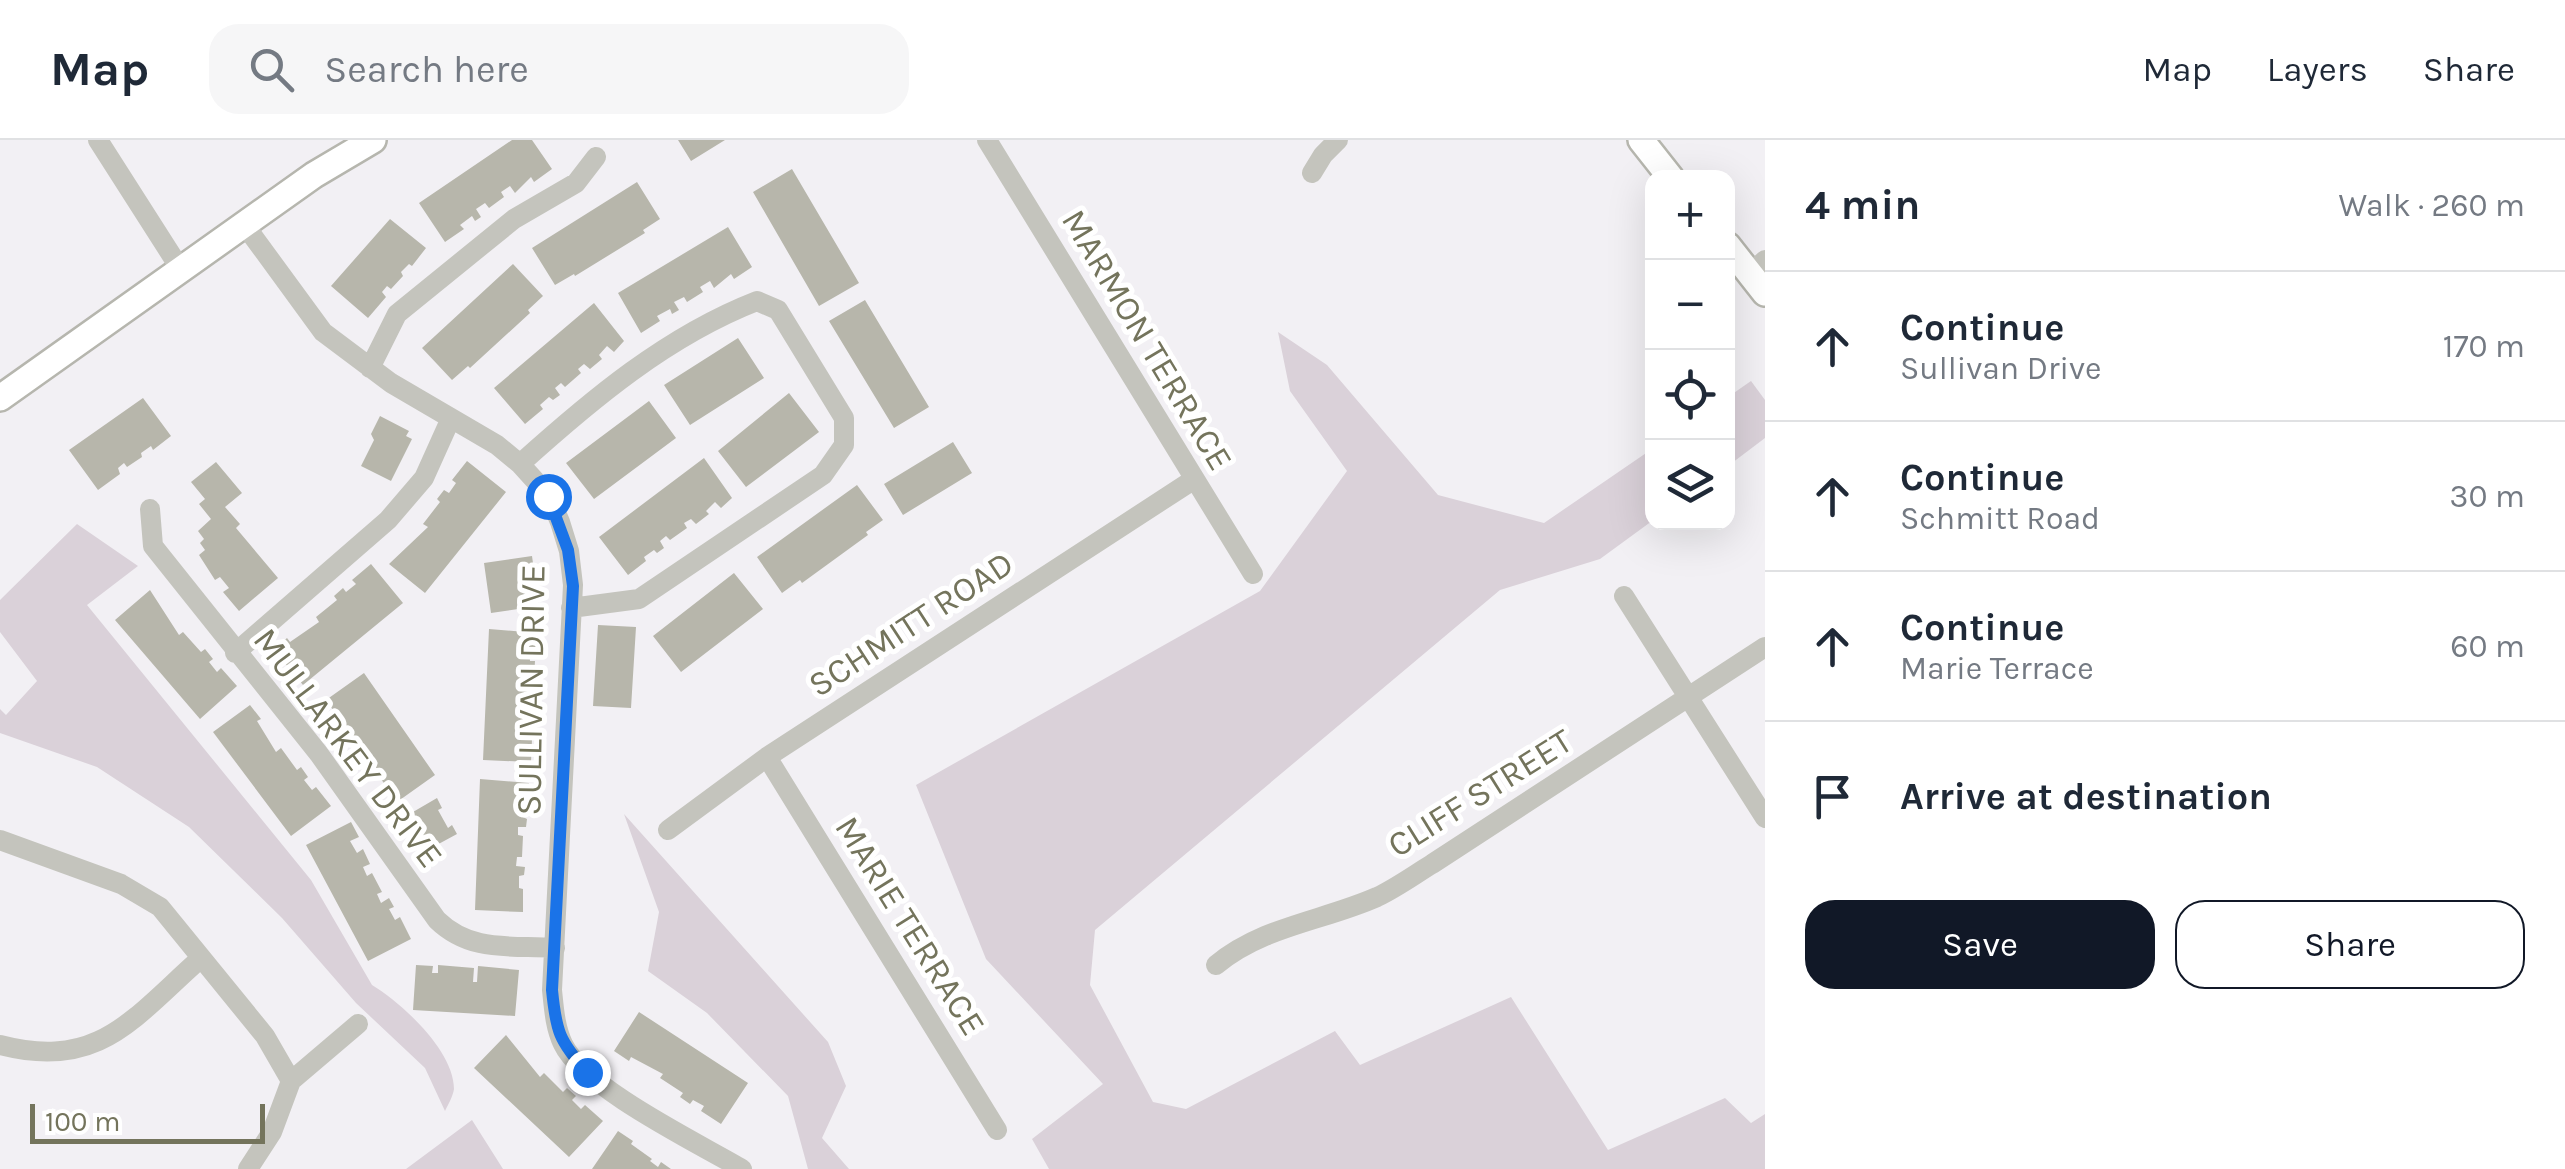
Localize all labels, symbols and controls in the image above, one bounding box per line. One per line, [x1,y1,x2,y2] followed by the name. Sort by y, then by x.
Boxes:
[209,24,909,114] search box
[50,41,149,97] text: Map
[244,42,299,97] icon: search
[324,47,529,92] text: Search here
[2142,49,2212,90] text: Map
[2267,49,2368,90] text: Layers
[2423,49,2515,90] text: Share
[1645,170,1735,530] map controls
[1645,170,1735,260] button: +
[1805,180,1920,230] text: 4 min
[2339,187,2525,224] text: Walk · 260 m
[1053,202,1241,478] street label: MARMON TERRACE
[1645,260,1735,350] button: −
[1900,305,2064,350] text: Continue
[1805,319,1860,374] icon: ahead
[2443,328,2525,365] text: 170 m
[1645,350,1735,440] button: locate
[1900,350,2102,387] text: Sullivan Drive
[1645,440,1735,530] button: layers
[1900,455,2064,500] text: Continue
[1805,469,1860,524] icon: ahead
[526,474,572,520] route start
[2450,478,2525,515] text: 30 m
[1900,500,2100,537] text: Schmitt Road
[801,543,1021,705] street label: SCHMITT ROAD
[508,564,554,816] street label: SULLIVAN DRIVE
[1900,605,2064,650] text: Continue
[1805,619,1860,674] icon: ahead
[245,620,451,876] street label: MULLARKEY DRIVE
[2450,628,2525,665] text: 60 m
[1900,650,2094,687] text: Marie Terrace
[1380,720,1580,866] street label: CLIFF STREET
[1805,769,1860,824] icon: arrive
[1900,774,2272,819] text: Arrive at destination
[826,809,994,1043] street label: MARIE TERRACE
[1805,900,2155,989] button: Save
[2175,900,2525,989] button: Share
[565,1050,611,1096] route end
[30,1099,265,1144] scale bar
[45,1105,120,1138] text: 100 m

